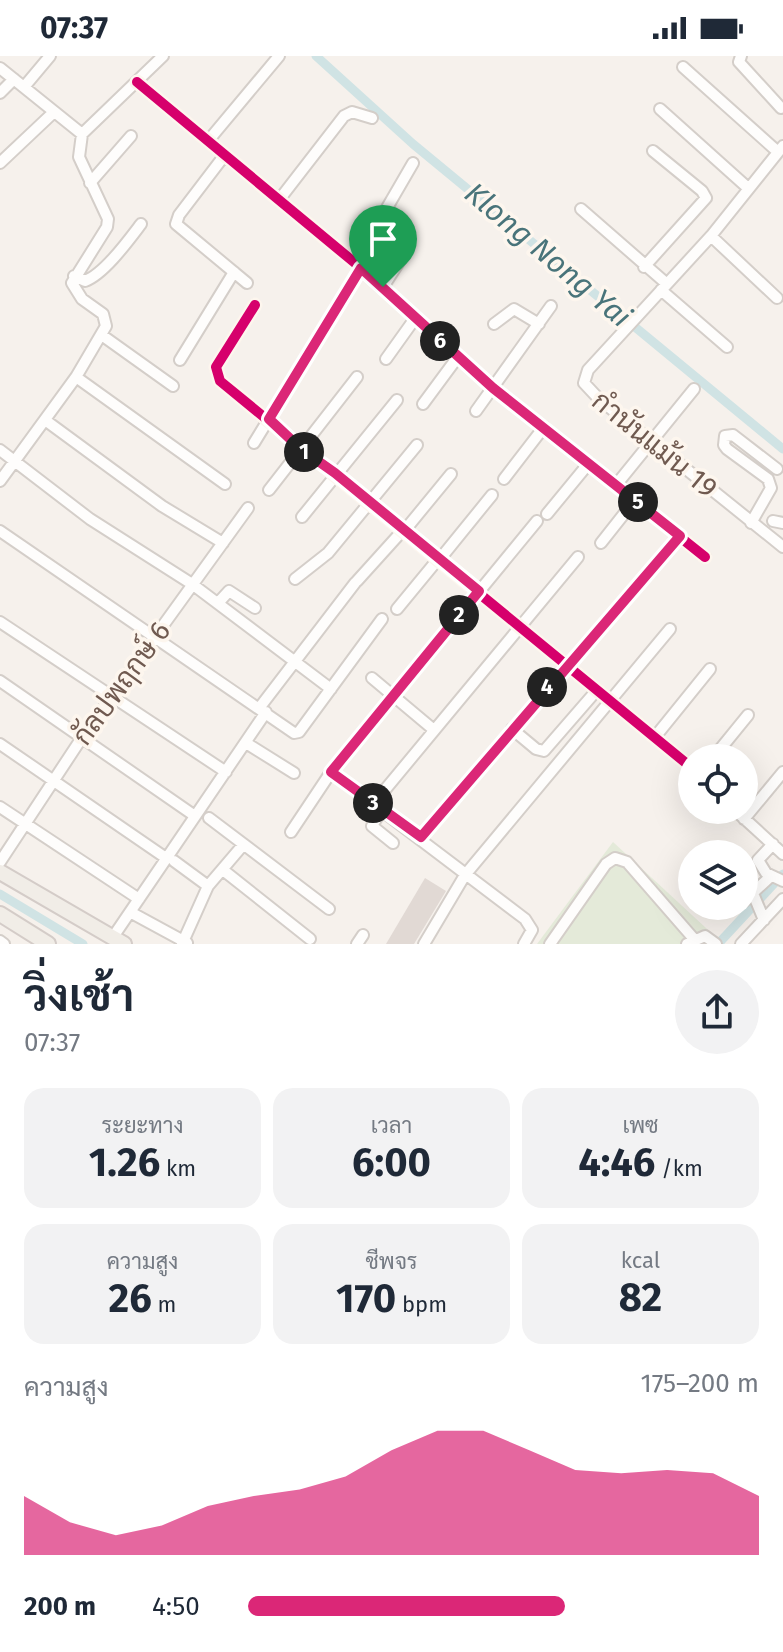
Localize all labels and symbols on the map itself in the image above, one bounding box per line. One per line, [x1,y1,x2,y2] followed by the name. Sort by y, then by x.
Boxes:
[457,175,639,335] water label: Klong Nong Yai
[349,205,417,287] pin
[420,321,460,361] pin: 6
[586,383,725,505] street label: กำนันแม้น 19
[284,432,324,472] pin: 1
[618,482,658,522] pin: 5
[439,595,479,635] pin: 2
[63,613,178,752] street label: กัลปพฤกษ์ 6
[527,667,567,707] pin: 4
[353,783,393,823] pin: 3

